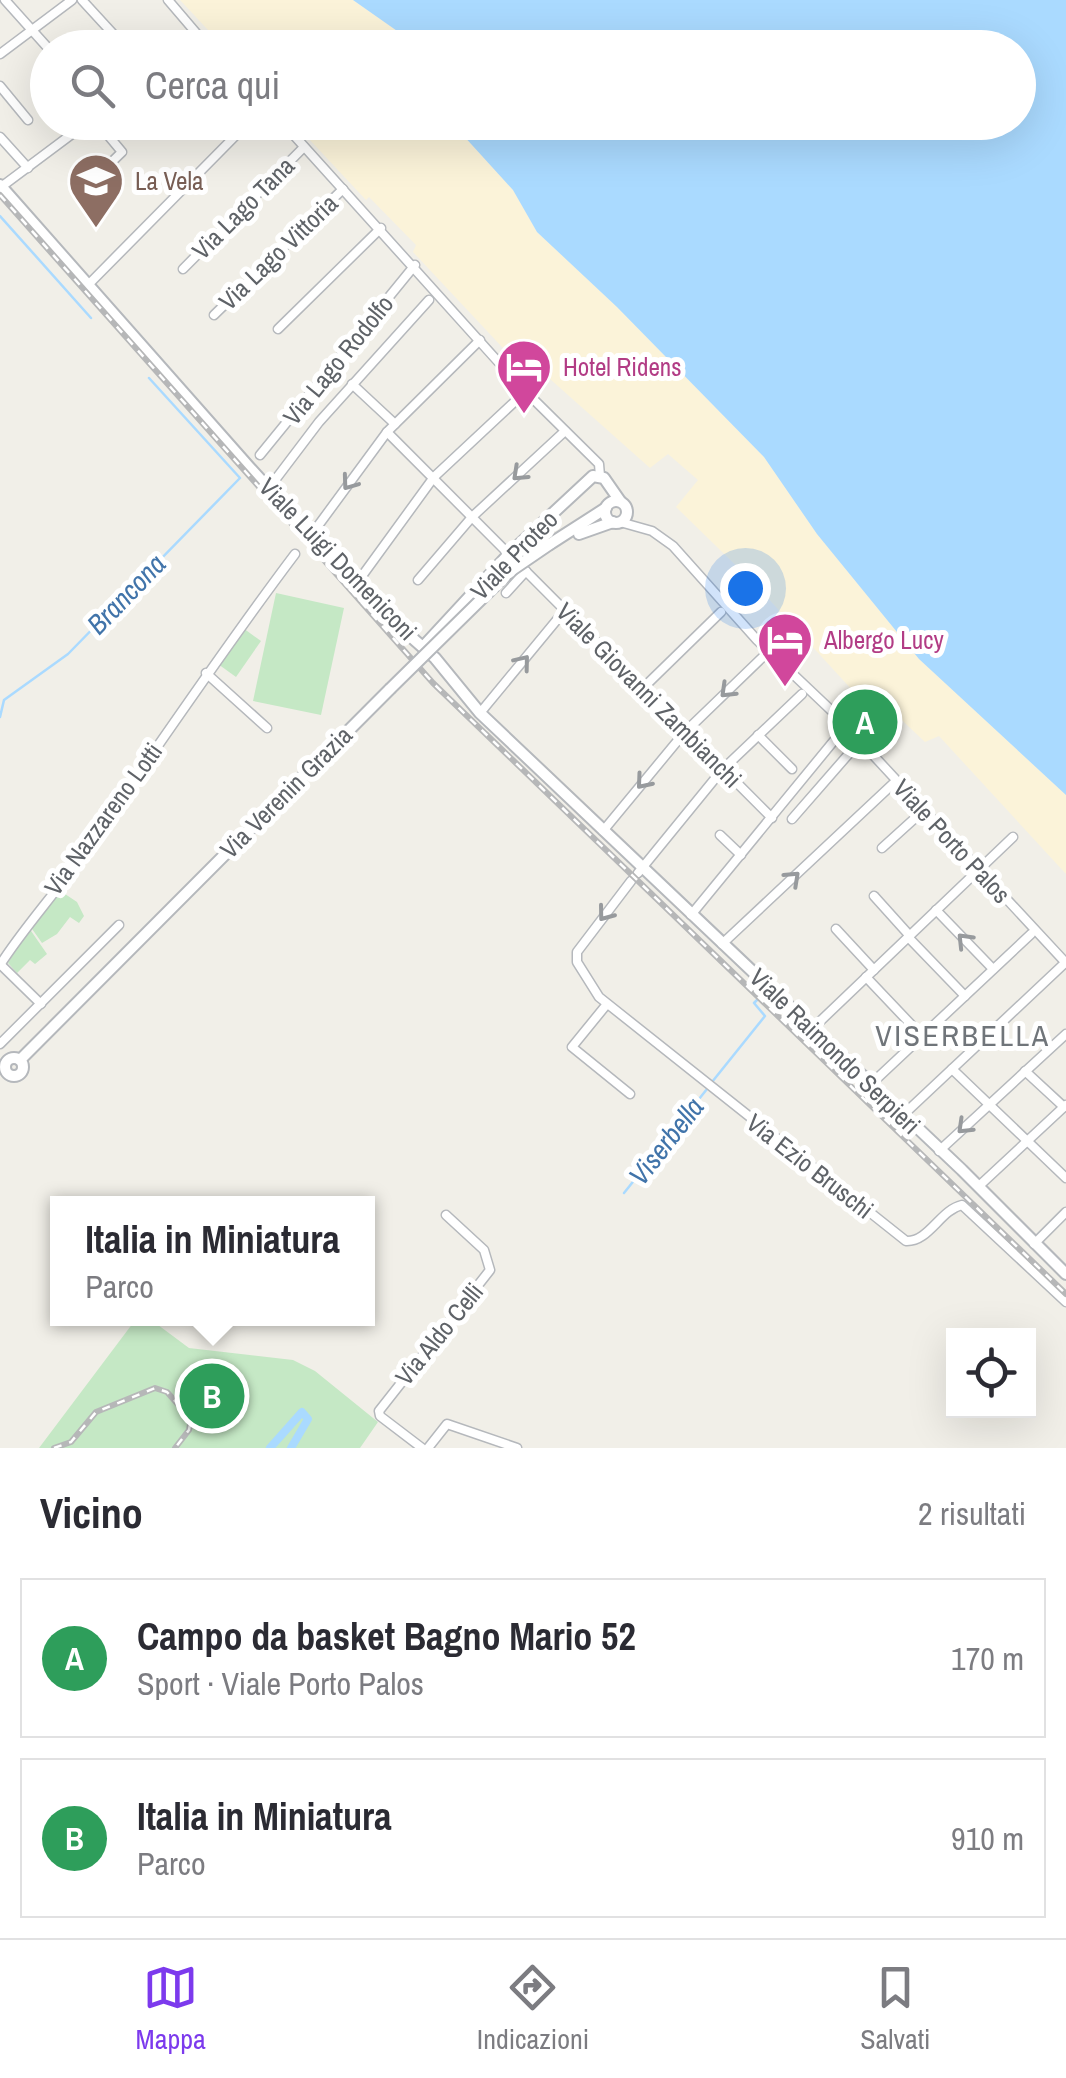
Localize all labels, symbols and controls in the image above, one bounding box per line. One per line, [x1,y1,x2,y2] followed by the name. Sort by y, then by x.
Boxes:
[30,30,1036,140] search box
[65,58,120,113] icon: search
[145,60,280,111] text: Cerca qui
[184,149,302,267] street label: Via Lago Tana
[66,151,126,230] school or university icon: La Vela
[135,164,204,198] place label: La Vela
[211,186,345,317] street label: Via Lago Vittoria
[275,288,401,432] street label: Via Lago Rodolfo
[494,337,554,416] hotel icon: Hotel Ridens
[563,350,682,384] place label: Hotel Ridens
[512,462,531,480] one-way arrow
[251,470,425,648] street label: Viale Luigi Domeniconi
[344,472,361,490] one-way arrow
[463,503,565,607] street label: Viale Proteo
[78,545,174,643] water label: Brancona
[720,563,771,614] your location
[549,595,749,795] street label: Viale Giovanni Zambianchi
[755,610,815,689] hotel icon: Albergo Lucy
[823,623,944,657] place label: Albergo Lucy
[511,655,529,673] one-way arrow
[720,679,739,697] one-way arrow
[832,684,898,760] pin: A
[212,718,360,866] street label: Via Verenin Grazia
[36,736,170,902] street label: Via Nazzareno Lotti
[637,770,655,789] one-way arrow
[886,772,1018,910] street label: Viale Porto Palos
[782,872,800,890] one-way arrow
[600,903,617,921] one-way arrow
[958,933,976,951] one-way arrow
[742,961,928,1141] street label: Viale Raimondo Serpieri
[875,1015,1051,1055] district label: VISERBELLA
[620,1089,712,1193] water label: Viserbella
[740,1106,880,1226] street label: Via Ezio Bruschi
[957,1115,976,1133] one-way arrow
[50,1196,375,1326] popup
[85,1214,340,1265] text: Italia in Miniatura
[85,1265,154,1308] text: Parco
[387,1276,491,1392] street label: Via Aldo Celli
[946,1328,1036,1418] map controls
[946,1328,1036,1418] button: locate
[180,1358,244,1434] pin: B
[40,1485,143,1541] text: Vicino
[918,1492,1026,1535] text: 2 risultati
[137,1611,636,1662] text: Campo da basket Bagno Mario 52
[65,1637,84,1680] text: A
[951,1637,1024,1680] text: 170 m
[137,1662,424,1705] text: Sport · Viale Porto Palos
[137,1791,392,1842] text: Italia in Miniatura
[65,1817,84,1860] text: B
[951,1817,1024,1860] text: 910 m
[137,1842,206,1885] text: Parco
[136,1960,206,2058] tab: Mappa
[477,1960,589,2058] tab: Indicazioni
[860,1960,930,2058] tab: Salvati

